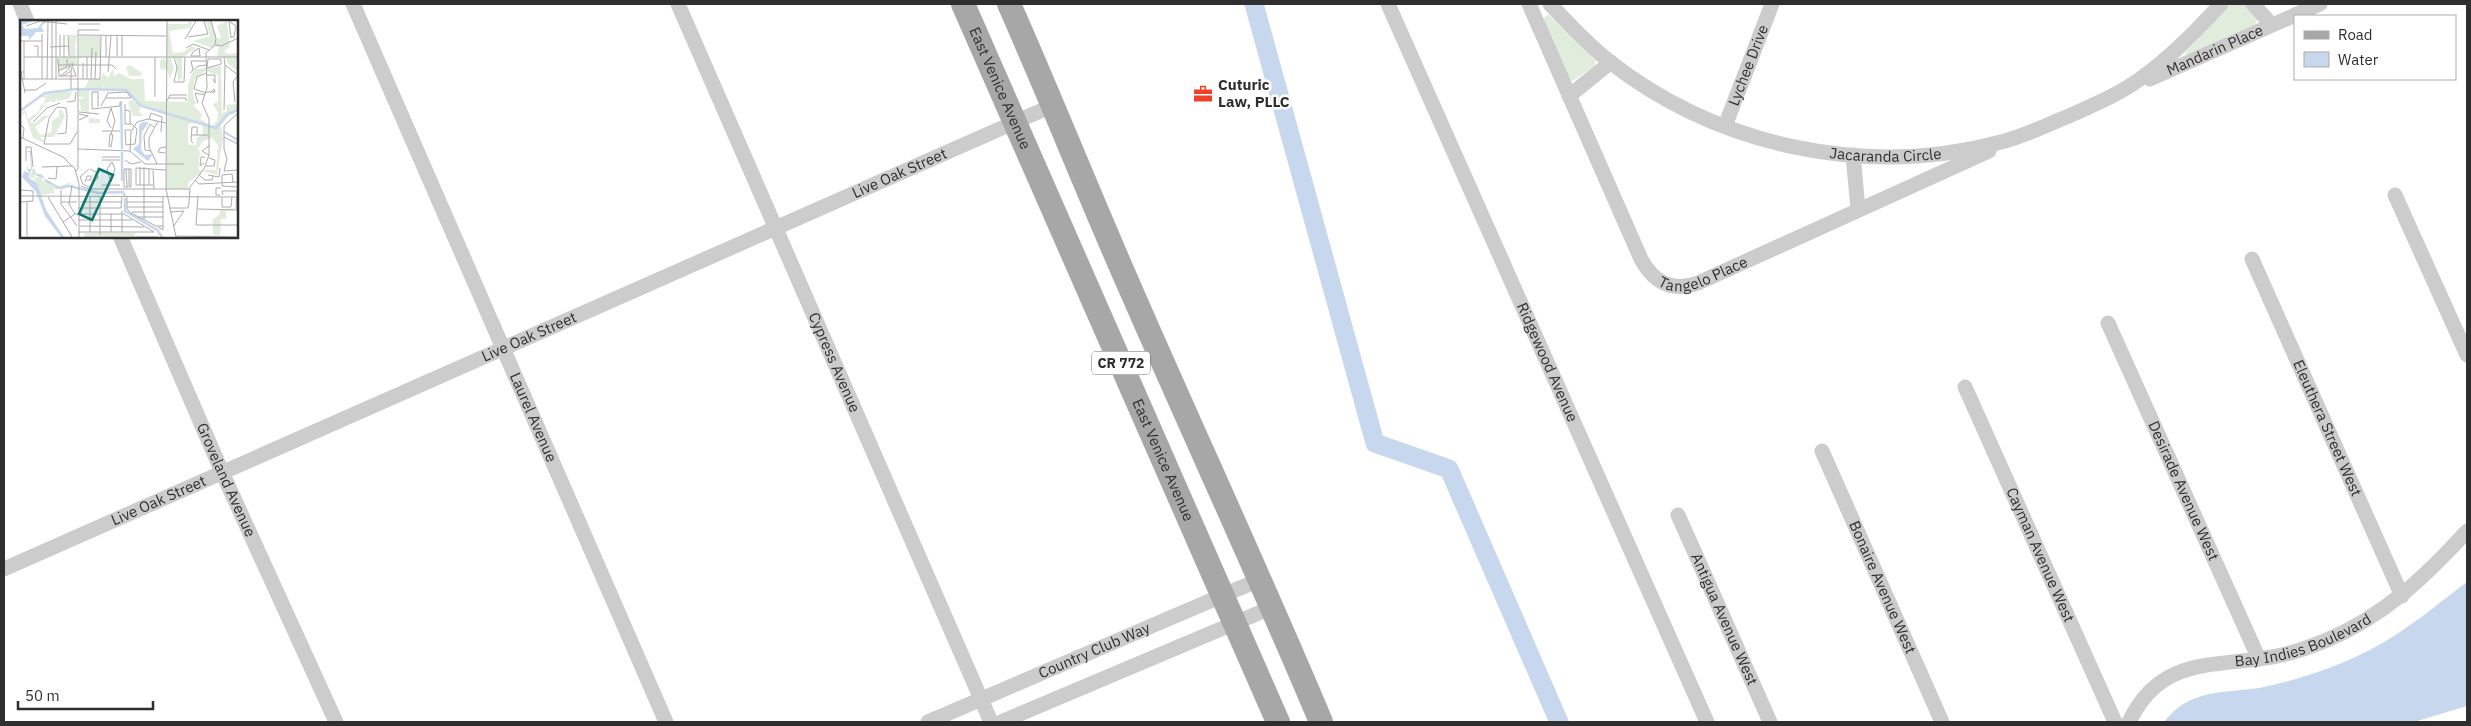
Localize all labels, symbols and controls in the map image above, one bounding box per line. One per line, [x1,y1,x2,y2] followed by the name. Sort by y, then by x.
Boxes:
[2294,15,2456,80] legend
[20,20,238,238] inset map
[2163,20,2266,80] street label: Mandarin Place
[1724,22,1772,108] street label: Lychee Drive
[965,24,1036,152] street label: East Venice Avenue
[2338,25,2373,44] text: Road
[2338,50,2379,69] text: Water
[1218,75,1290,111] place label: Cuturic Law, PLLC
[1192,83,1214,105] office icon: Cuturic Law, PLLC
[1829,143,1942,166] street label: Jacaranda Circle
[849,144,950,202] street label: Live Oak Street
[1656,252,1750,296] street label: Tangelo Place
[1513,299,1582,425] street label: Ridgewood Avenue
[479,307,579,366] street label: Live Oak Street
[805,309,865,415] street label: Cypress Avenue
[1092,352,1150,374] road number: CR 772
[2289,357,2366,499] street label: Eleuthera Street West
[506,370,561,465] street label: Laurel Avenue
[1128,396,1199,524] street label: East Venice Avenue
[2144,418,2223,563] street label: Desirade Avenue West
[193,420,260,540] street label: Groveland Avenue
[108,471,209,529] street label: Live Oak Street
[2002,484,2079,625] street label: Cayman Avenue West
[1845,518,1920,656] street label: Bonaire Avenue West
[1687,550,1762,688] street label: Antigua Avenue West
[2234,609,2374,671] street label: Bay Indies Boulevard
[1035,618,1153,682] street label: Country Club Way
[18,678,152,710] scale bar
[25,686,60,705] text: 50 m

